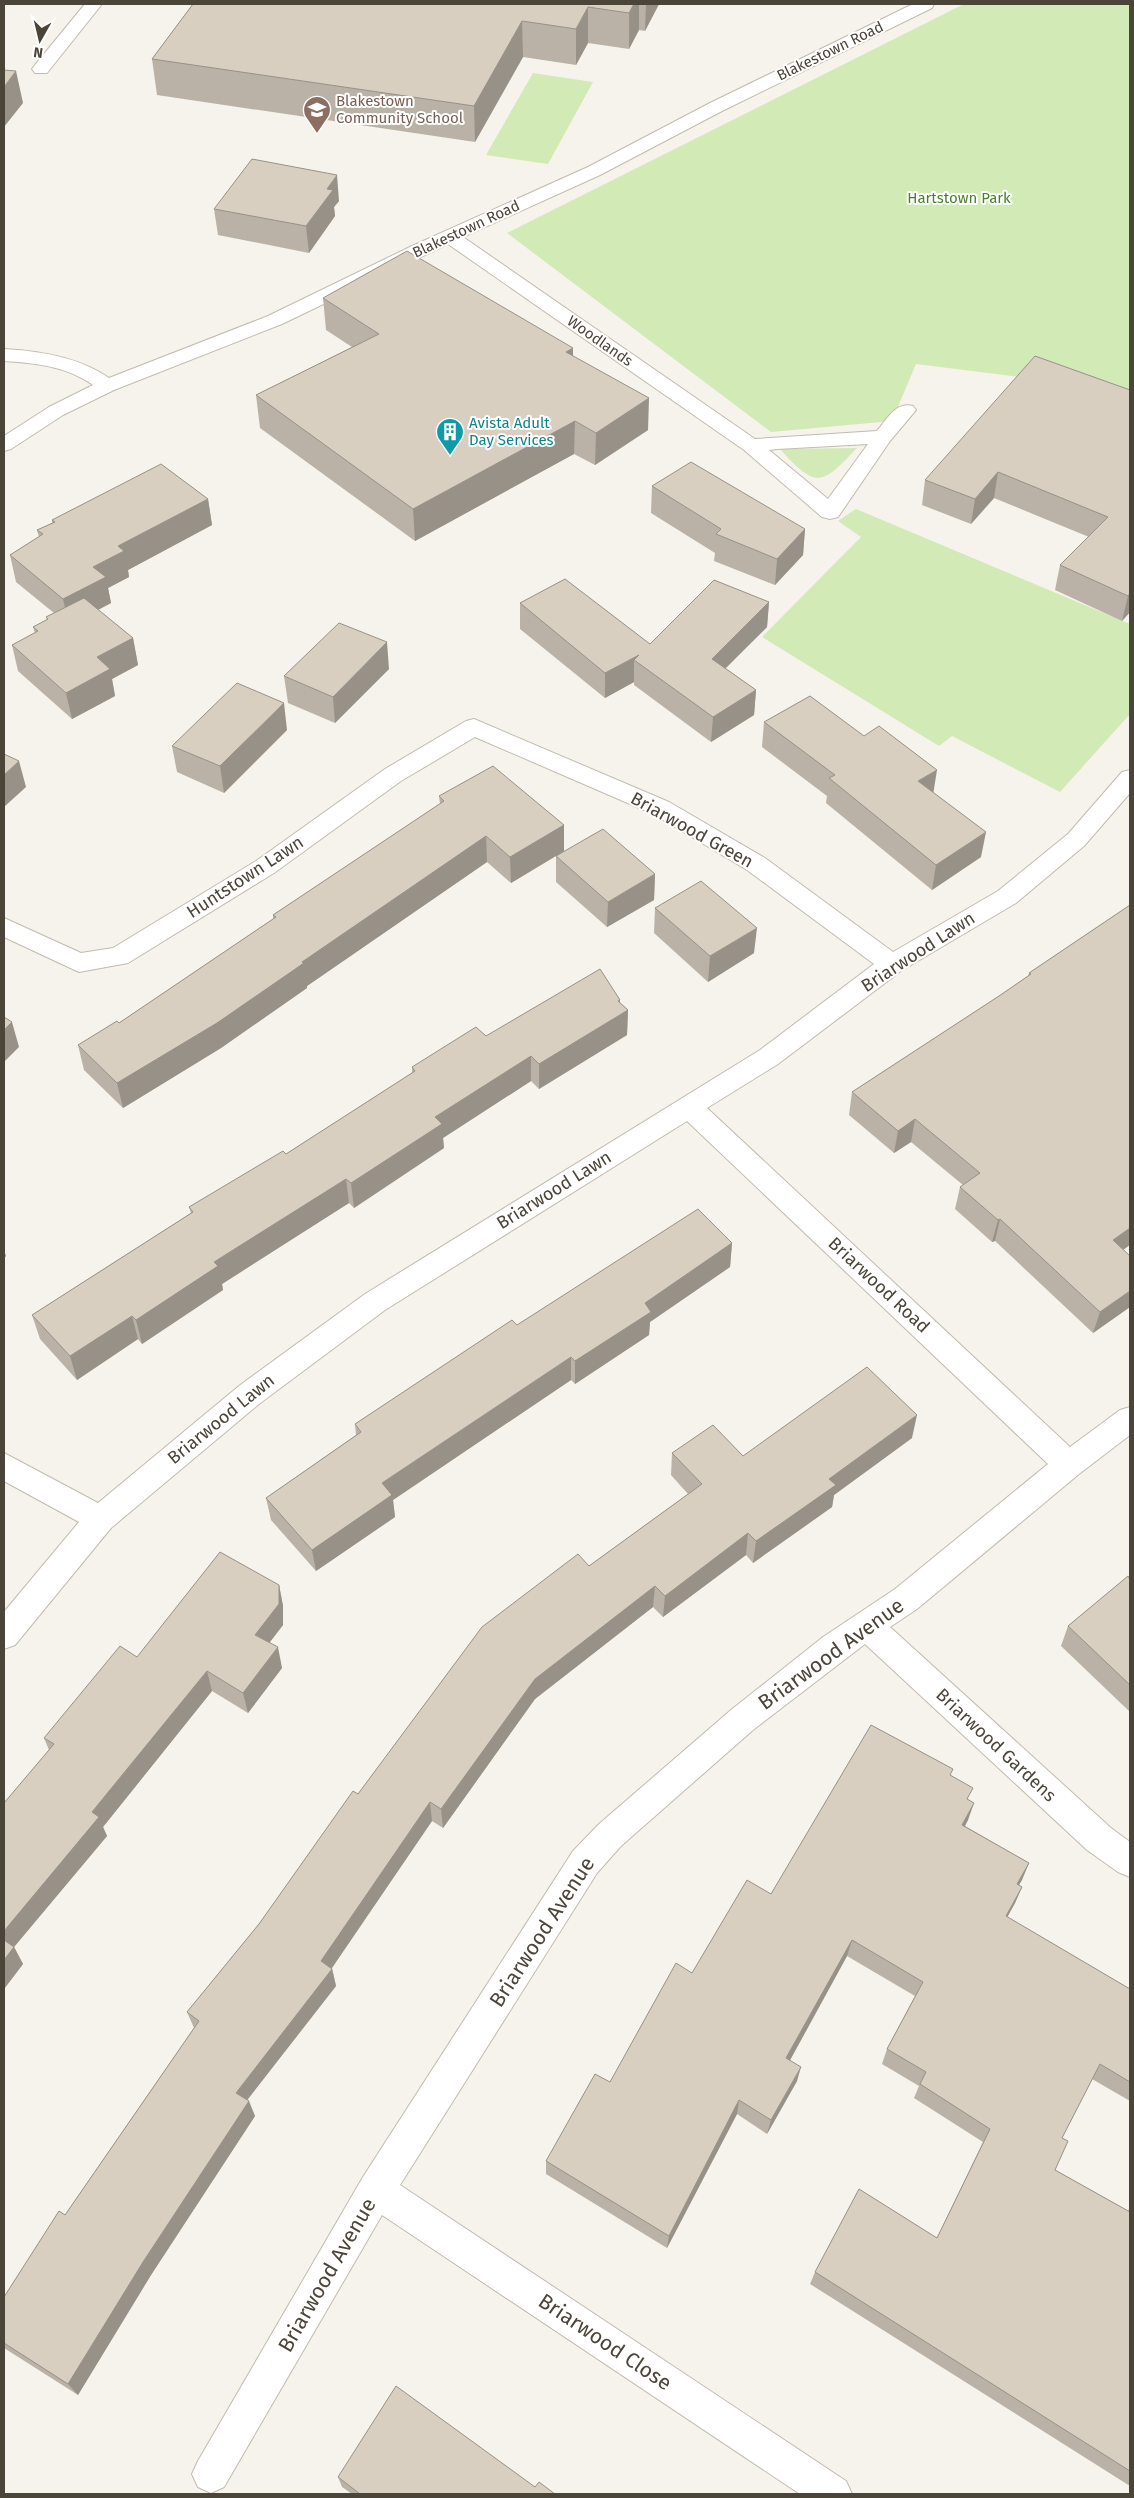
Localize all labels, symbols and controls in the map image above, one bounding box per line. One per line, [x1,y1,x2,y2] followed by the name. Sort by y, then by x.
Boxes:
[15,15,65,65] north arrow
[774,17,886,85] street label: Blakestown Road
[32,43,44,61] text: N
[336,92,464,127] place label: Blakestown Community School
[302,95,332,134] school or university icon: Blakestown Community School
[907,189,1011,207] park label: Hartstown Park
[409,196,523,262] street label: Blakestown Road
[564,312,636,370] street label: Woodlands
[469,414,554,449] place label: Avista Adult Day Services
[435,417,465,456] building icon: Avista Adult Day Services
[627,787,757,873] street label: Briarwood Green
[182,831,308,923] street label: Huntstown Lawn
[857,907,979,997] street label: Briarwood Lawn
[493,1146,615,1234] street label: Briarwood Lawn
[824,1232,934,1338] street label: Briarwood Road
[163,1369,279,1469] street label: Briarwood Lawn
[753,1592,909,1716] street label: Briarwood Avenue
[931,1684,1061,1806] street label: Briarwood Gardens
[484,1852,600,2012] street label: Briarwood Avenue
[272,2193,382,2357] street label: Briarwood Avenue
[533,2288,677,2396] street label: Briarwood Close

